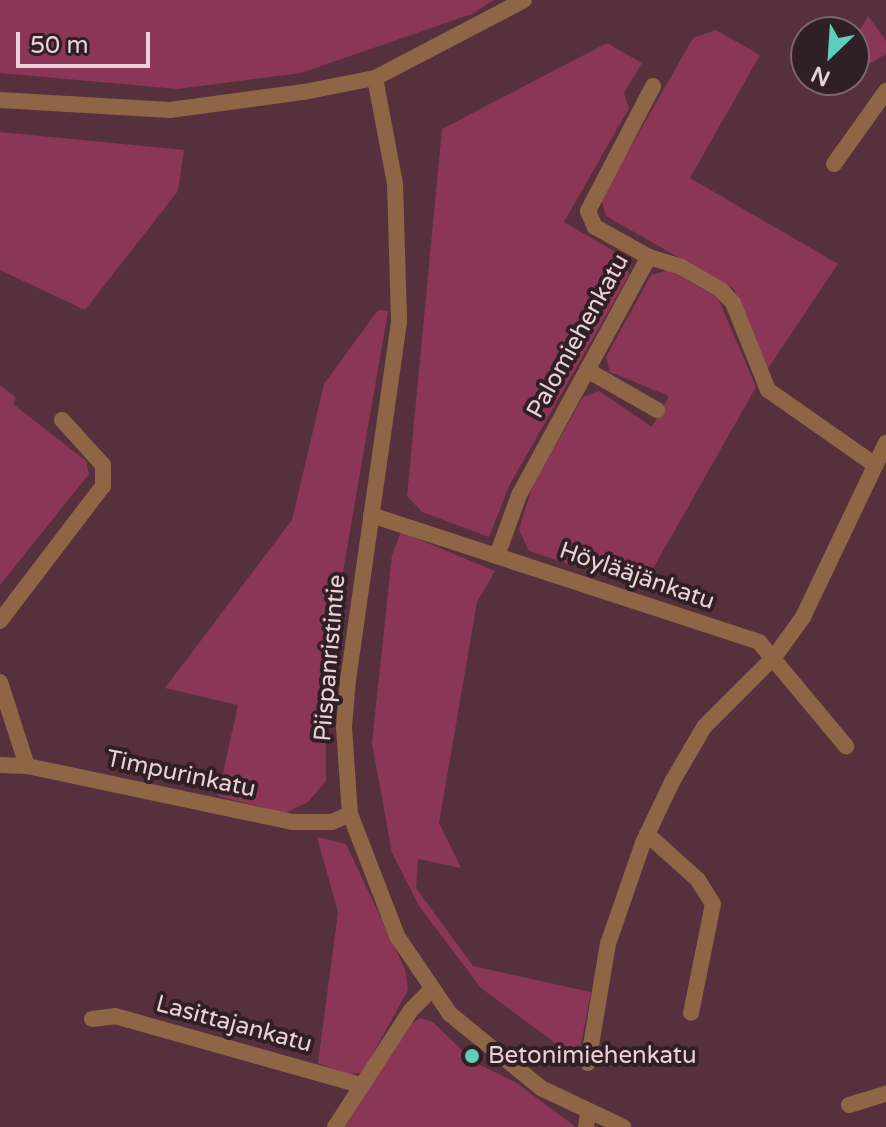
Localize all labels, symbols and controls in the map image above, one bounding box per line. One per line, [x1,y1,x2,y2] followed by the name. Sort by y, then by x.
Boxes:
[20,16,154,66] scale bar
[790,16,870,96] north arrow
[30,31,88,60] text: 50 m
[807,60,834,91] text: N
[521,249,635,423] street label: Palomiehenkatu
[556,536,718,616] street label: Höylääjänkatu
[308,573,352,743] street label: Piispanristintie
[104,744,258,804] street label: Timpurinkatu
[153,989,315,1059] street label: Lasittajankatu
[488,1042,697,1070] place label: Betonimiehenkatu
[463,1047,481,1065] marker: Betonimiehenkatu

